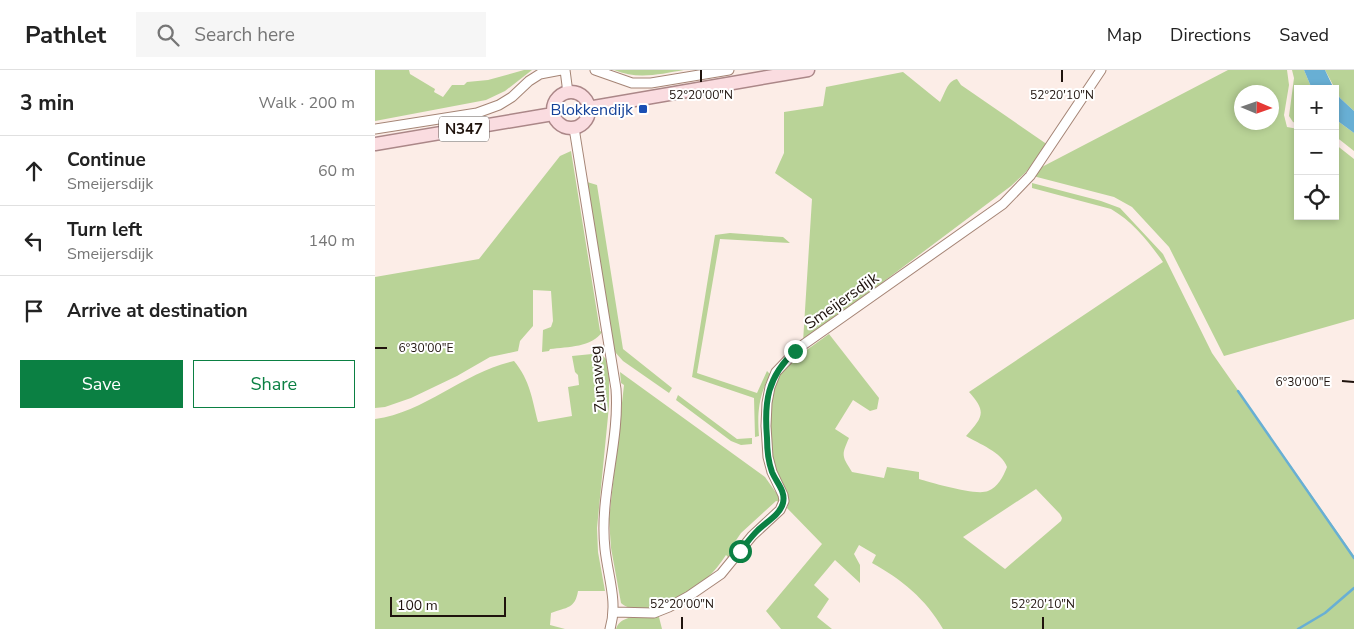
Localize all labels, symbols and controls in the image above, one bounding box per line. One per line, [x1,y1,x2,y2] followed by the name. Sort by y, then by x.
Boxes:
[136,12,486,57] search box
[25,19,106,51] text: Pathlet
[154,21,182,49] icon: search
[194,22,295,48] text: Search here
[1107,23,1142,47] text: Map
[1170,23,1251,47] text: Directions
[1279,23,1329,47] text: Saved
[1234,85,1279,130] north arrow
[1294,85,1339,220] map controls
[1294,85,1339,130] button: +
[669,87,733,103] text: 52°20'00"N
[1030,87,1094,103] text: 52°20'10"N
[20,89,74,117] text: 3 min
[259,92,355,114] text: Walk · 200 m
[550,99,634,121] place label: Blokkendijk
[637,103,649,115] marker: Blokkendijk
[439,116,489,142] road number: N347
[1294,130,1339,175] button: −
[67,147,146,173] text: Continue
[20,157,48,185] icon: ahead
[318,160,355,182] text: 60 m
[67,173,153,195] text: Smeijersdijk
[1294,175,1339,220] button: locate
[67,217,142,243] text: Turn left
[20,227,48,255] icon: left
[308,230,355,252] text: 140 m
[67,243,153,265] text: Smeijersdijk
[800,267,884,335] street label: Smeijersdijk
[20,297,48,325] icon: arrive
[67,298,248,324] text: Arrive at destination
[399,340,453,356] text: 6°30'00"E
[784,340,807,363] route end
[584,345,612,413] street label: Zunaweg
[20,360,183,408] button: Save
[193,360,355,408] button: Share
[1276,374,1330,390] text: 6°30'00"E
[729,540,752,563] route start
[390,594,506,617] scale bar
[397,596,438,615] text: 100 m
[650,596,714,612] text: 52°20'00"N
[1011,596,1075,612] text: 52°20'10"N

